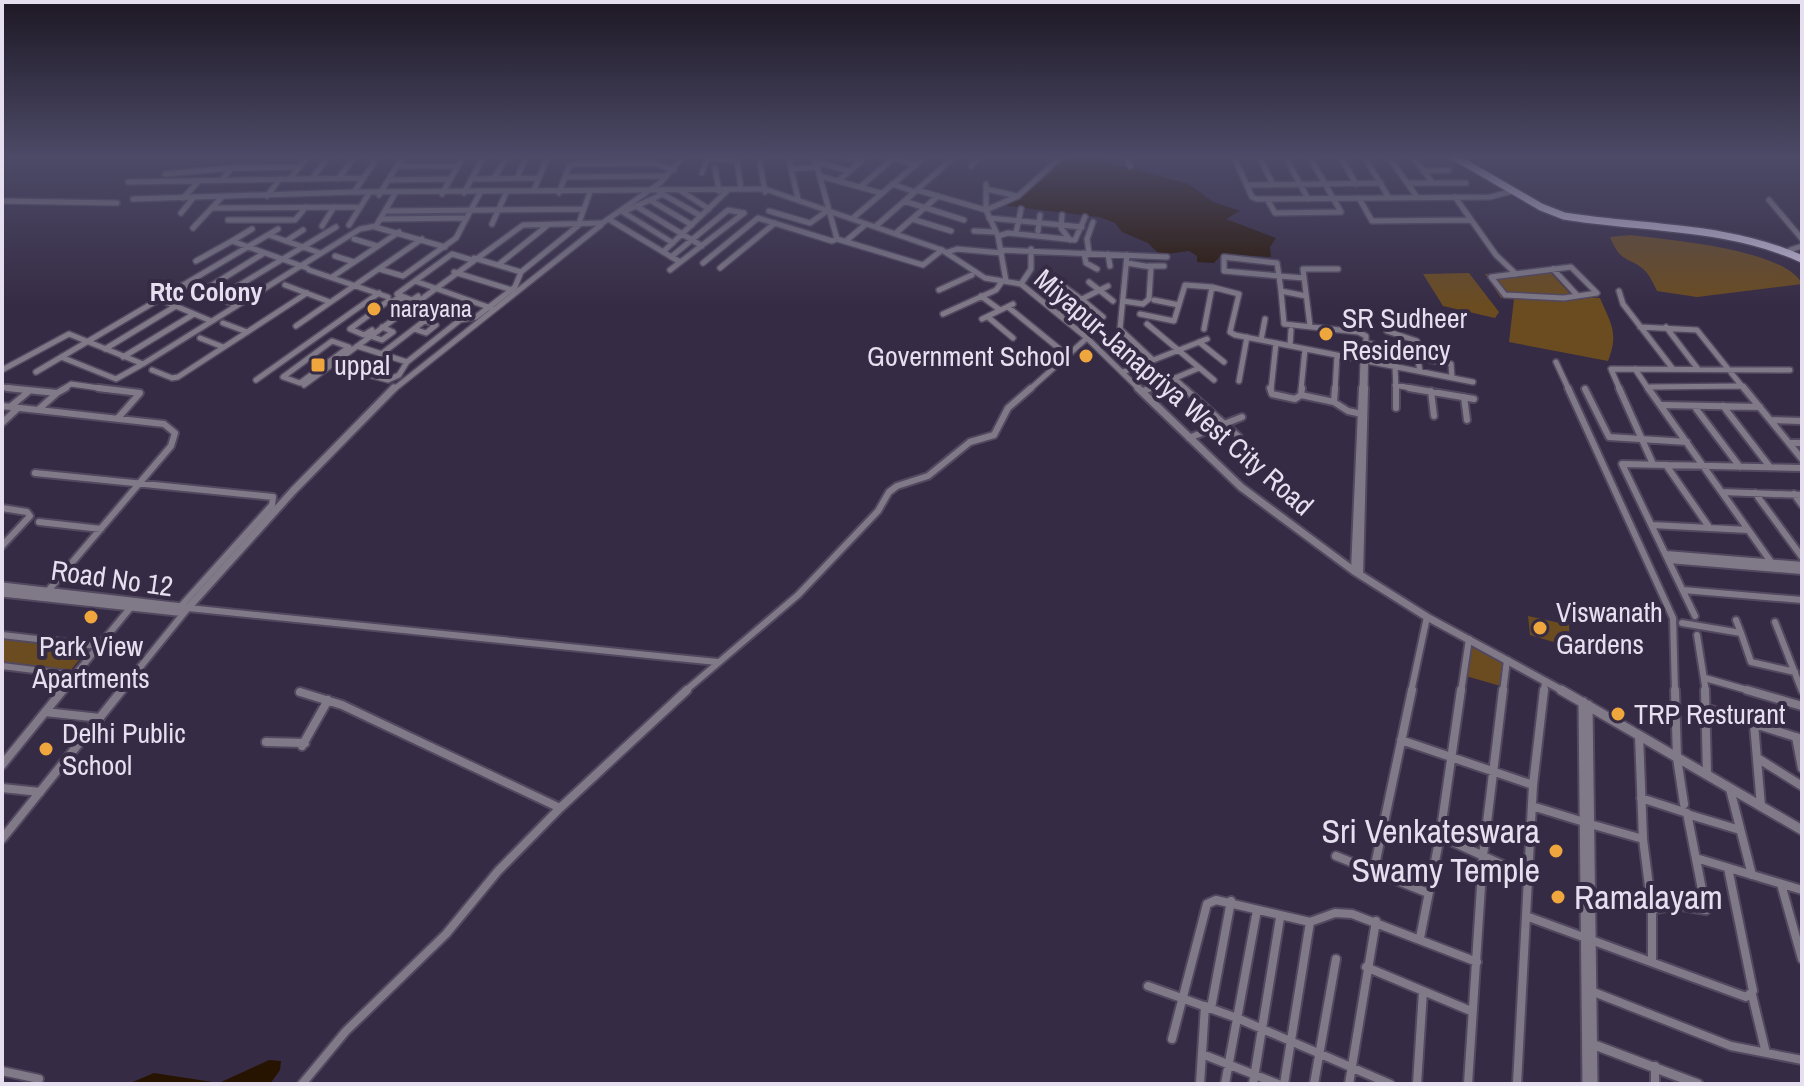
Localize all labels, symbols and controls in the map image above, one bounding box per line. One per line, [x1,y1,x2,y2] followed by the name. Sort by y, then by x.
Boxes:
[1026,260,1322,524] street label: Miyapur-Janapriya West City Road
[150,274,262,309] district label: Rtc Colony
[390,292,472,324] place label: narayana
[1342,299,1467,369] place label: SR Sudheer Residency
[365,300,383,318] marker: narayana
[1317,325,1335,343] marker: SR Sudheer Residency
[867,337,1070,375] place label: Government School
[334,346,390,384] place label: uppal
[1077,347,1095,365] marker: Government School
[309,356,327,374] marker: uppal
[49,551,175,605] street label: Road No 12
[1556,593,1663,663] place label: Viswanath Gardens
[82,608,100,626] marker: Park View Apartments
[1531,619,1549,637] marker: Viswanath Gardens
[31,627,150,697] place label: Park View Apartments
[1634,695,1785,733] place label: TRP Resturant
[1609,705,1627,723] marker: TRP Resturant
[62,714,186,784] place label: Delhi Public School
[37,740,55,758] marker: Delhi Public School
[1321,808,1540,893] place label: Sri Venkateswara Swamy Temple
[1547,842,1565,860] marker: Sri Venkateswara Swamy Temple
[1574,874,1723,920] place label: Ramalayam
[1549,888,1567,906] marker: Ramalayam

